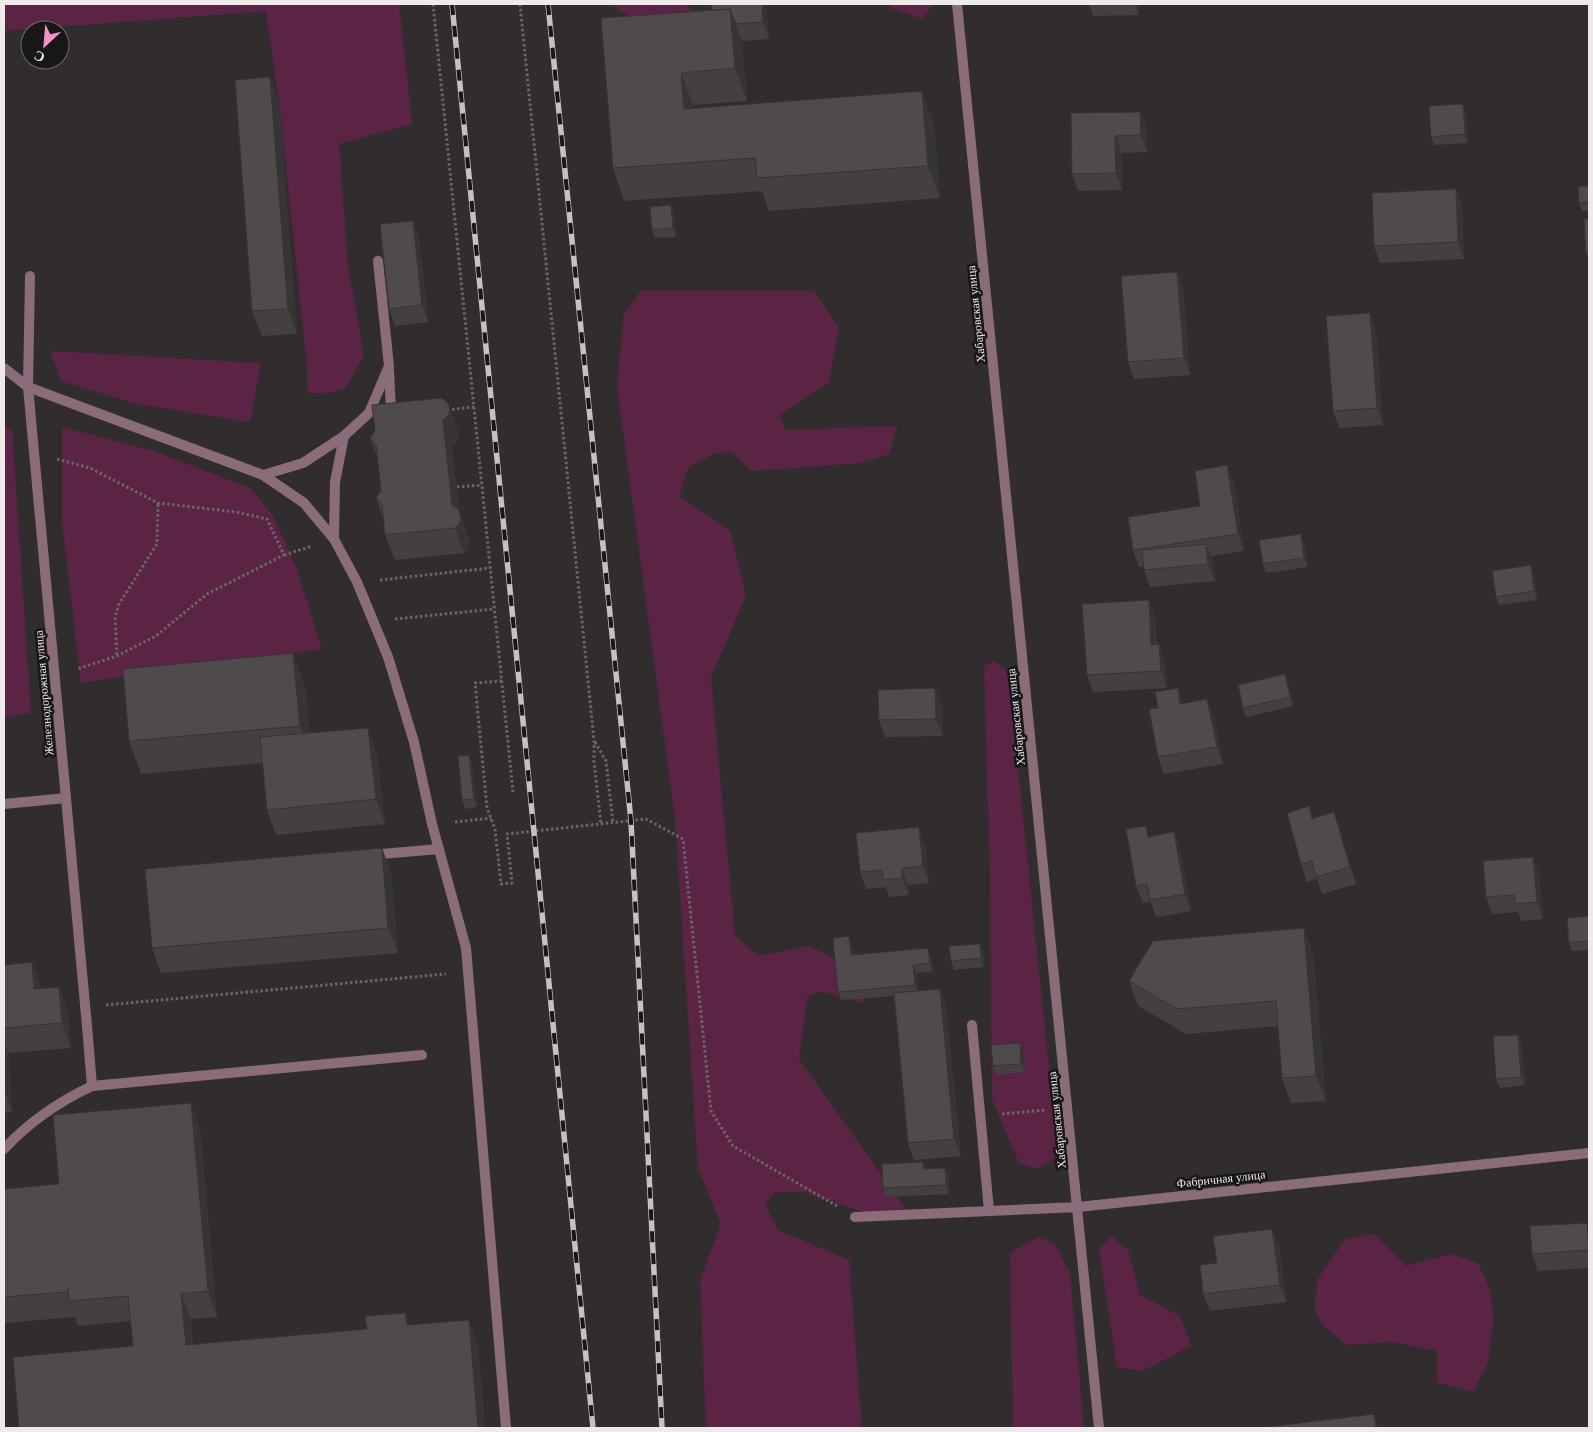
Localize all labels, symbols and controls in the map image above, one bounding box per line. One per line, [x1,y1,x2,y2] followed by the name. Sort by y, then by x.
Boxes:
[20,20,70,70] north arrow
[32,47,47,65] text: С
[964,264,988,363] street label: Хабаровская улица
[31,629,56,756] street label: Железнодорожная улица
[1004,667,1028,766] street label: Хабаровская улица
[1045,1070,1069,1169] street label: Хабаровская улица
[1176,1167,1267,1191] street label: Фабричная улица

